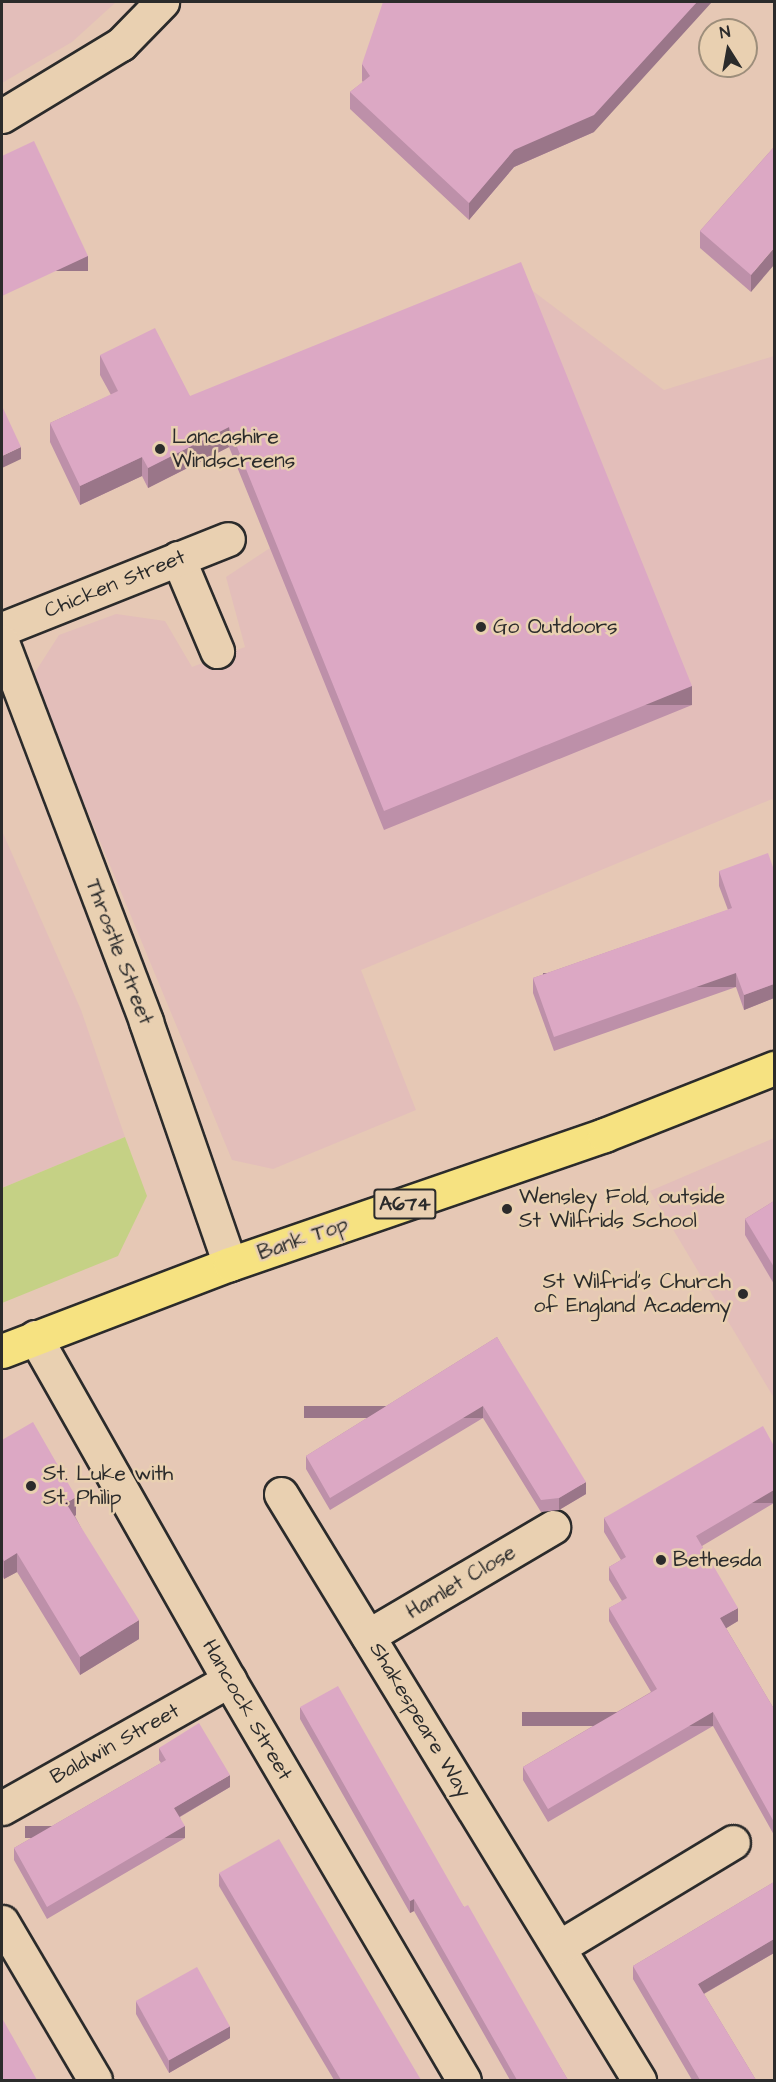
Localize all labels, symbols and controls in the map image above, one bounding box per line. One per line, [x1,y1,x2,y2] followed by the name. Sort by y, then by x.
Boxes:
[698,18,758,78] north arrow
[718,21,732,44] text: N
[172,424,295,474] place label: Lancashire Windscreens
[153,442,167,456] marker: Lancashire Windscreens
[41,544,189,624] street label: Chicken Street
[493,614,618,640] place label: Go Outdoors
[474,620,488,634] marker: Go Outdoors
[80,876,158,1028] street label: Throstle Street
[519,1184,725,1234] place label: Wensley Fold, outside St Wilfrids School
[372,1187,438,1221] road number: A674
[500,1202,514,1216] marker: Wensley Fold, outside St Wilfrids School
[254,1212,352,1266] street label: Bank Top
[533,1269,731,1319] place label: St Wilfrid's Church of England Academy
[736,1287,750,1301] marker: St Wilfrid's Church of England Academy
[43,1461,173,1511] place label: St. Luke with St. Philip
[24,1479,38,1493] marker: St. Luke with St. Philip
[402,1539,520,1625] street label: Hamlet Close
[673,1547,762,1573] place label: Bethesda
[654,1553,668,1567] marker: Bethesda
[196,1635,298,1785] street label: Hancock Street
[364,1638,476,1802] street label: Shakespeare Way
[46,1698,184,1790] street label: Baldwin Street

